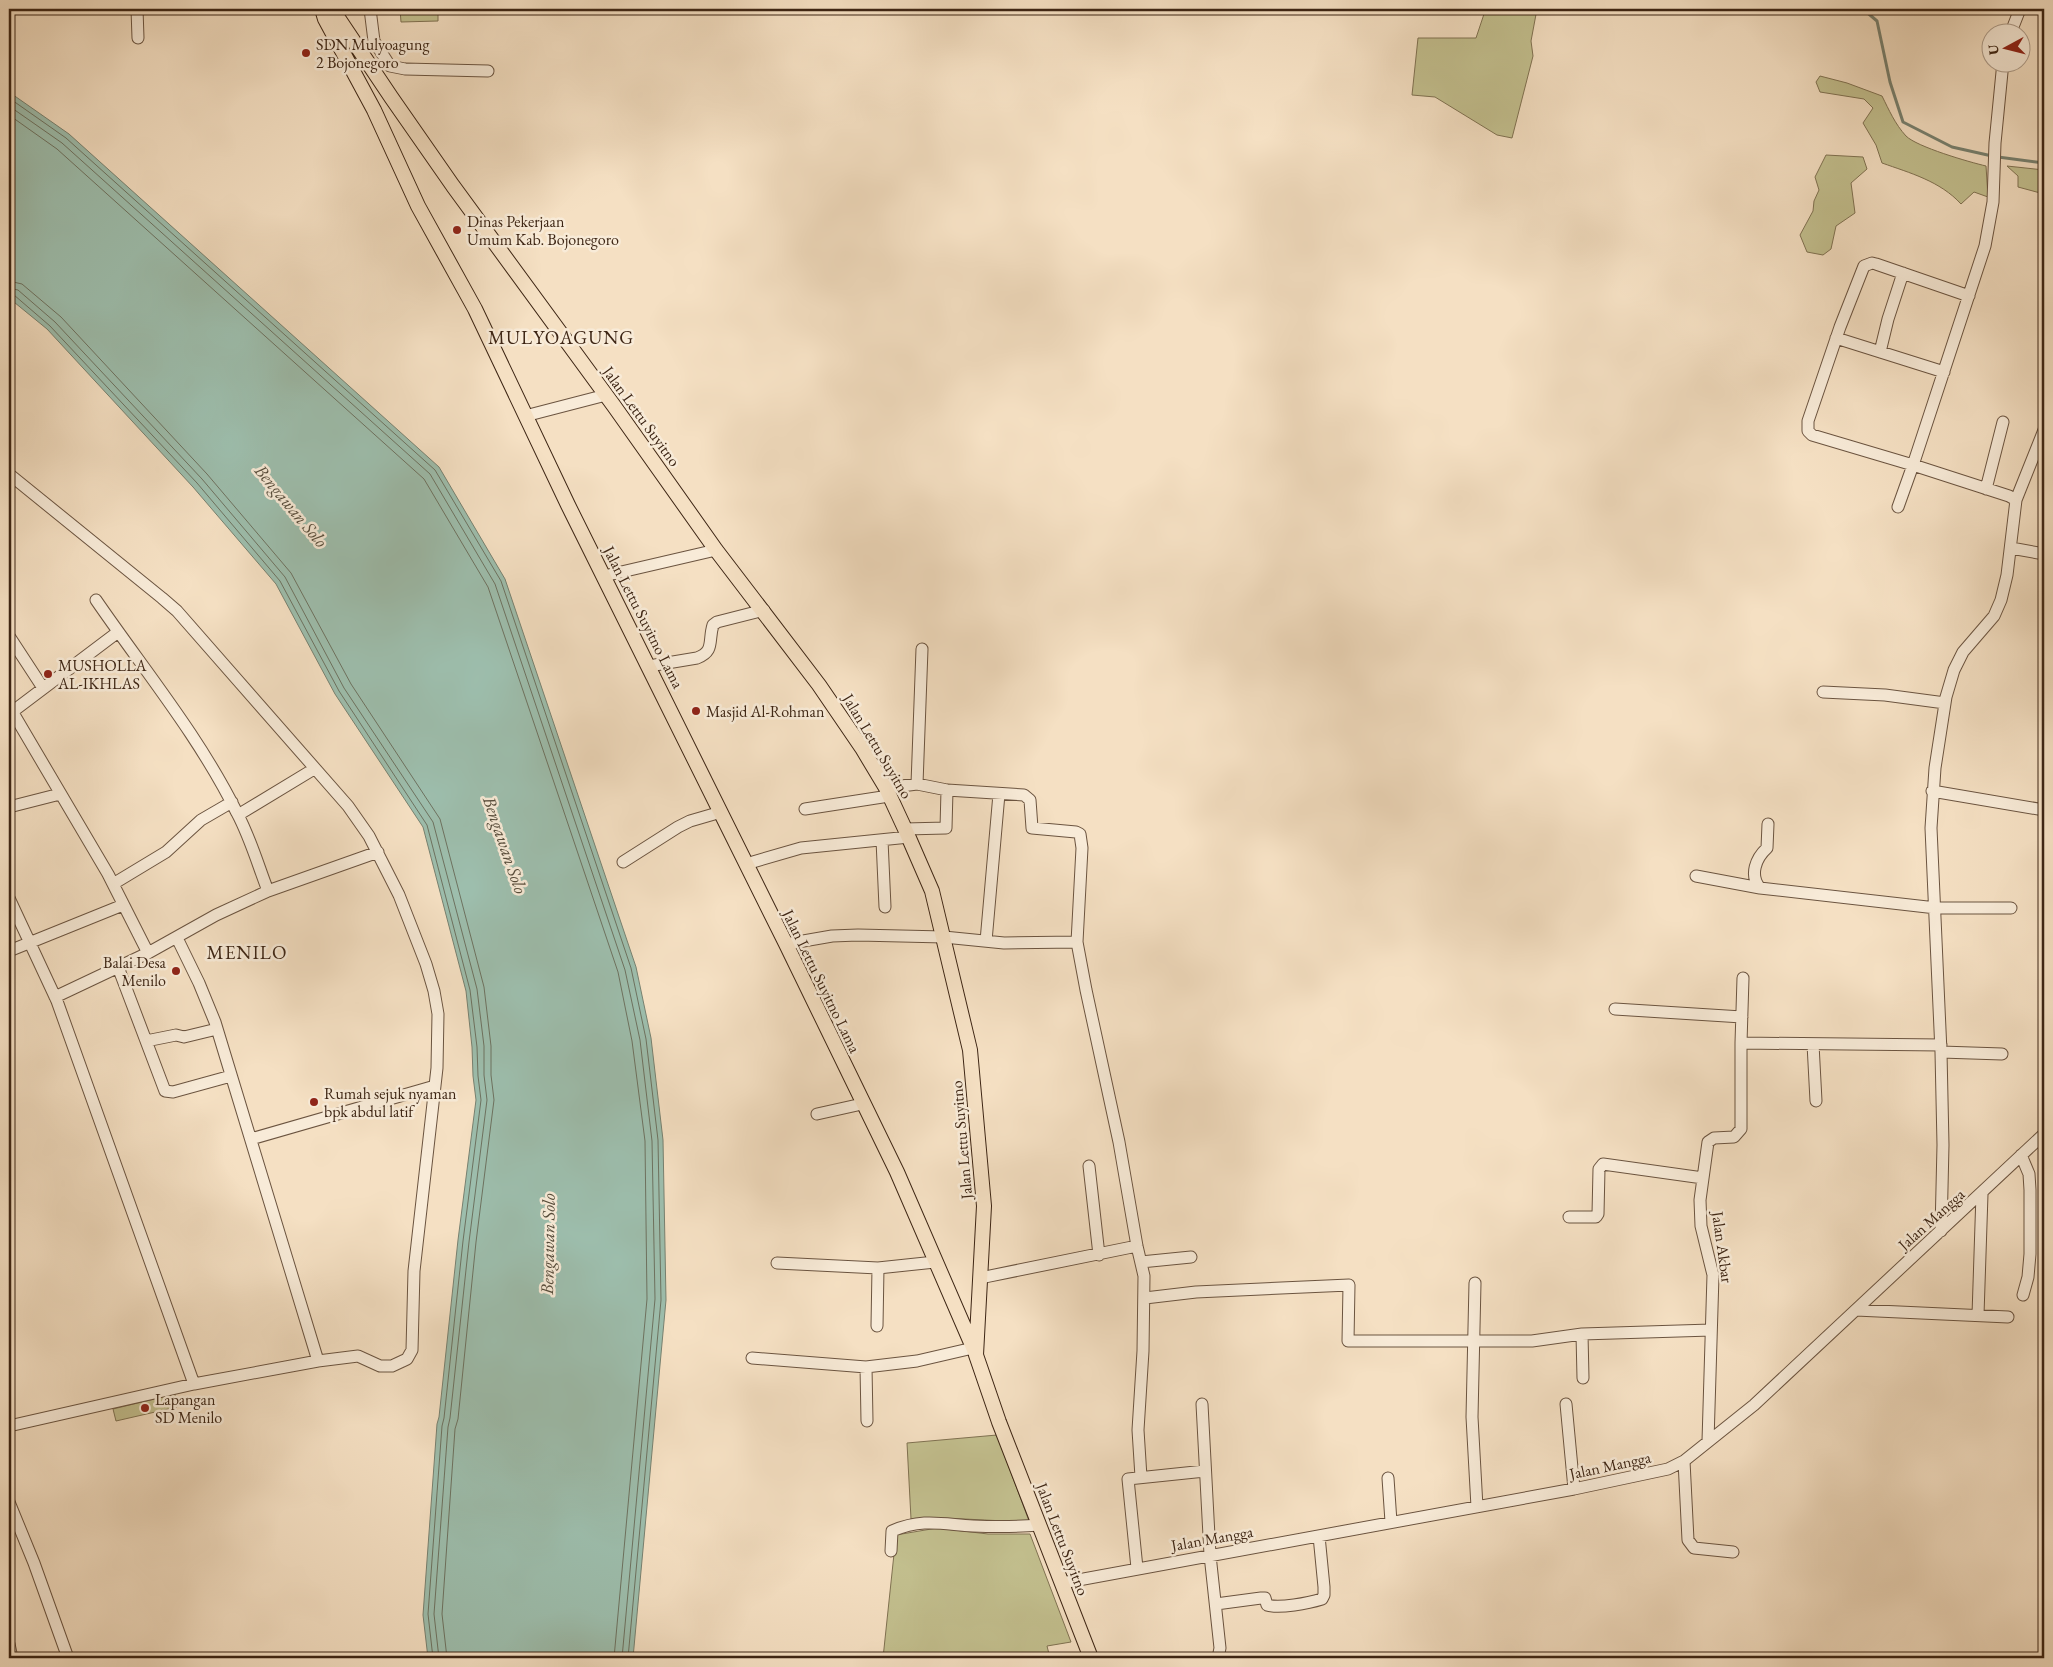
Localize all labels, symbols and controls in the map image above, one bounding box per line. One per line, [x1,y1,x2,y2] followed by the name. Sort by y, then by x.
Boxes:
[1980,22,2030,72] north arrow
[316,34,430,73] place label: SDN Mulyoagung 2 Bojonegoro
[1983,43,2003,56] text: U
[300,47,312,59] marker: SDN Mulyoagung 2 Bojonegoro
[467,211,619,250] place label: Dinas Pekerjaan Umum Kab. Bojonegoro
[451,224,463,236] marker: Dinas Pekerjaan Umum Kab. Bojonegoro
[488,325,634,350] district label: MULYOAGUNG
[597,360,685,471] street label: Jalan Lettu Suyitno
[249,459,333,553] water label: Bengawan Solo
[598,541,689,692] street label: Jalan Lettu Suyitno Lama
[57,655,148,694] place label: MUSHOLLA AL-IKHLAS
[42,668,54,680] marker: MUSHOLLA AL-IKHLAS
[837,688,917,803] street label: Jalan Lettu Suyitno
[706,701,825,722] place label: Masjid Al-Rohman
[690,705,702,717] marker: Masjid Al-Rohman
[477,792,533,897] water label: Bengawan Solo
[777,904,866,1057] street label: Jalan Lettu Suyitno Lama
[207,940,287,965] district label: MENILO
[103,952,167,991] place label: Balai Desa Menilo
[170,965,182,977] marker: Balai Desa Menilo
[946,1080,977,1202] street label: Jalan Lettu Suyitno
[324,1083,457,1122] place label: Rumah sejuk nyaman bpk abdul latif
[308,1096,320,1108] marker: Rumah sejuk nyaman bpk abdul latif
[1892,1183,1970,1256] street label: Jalan Mangga
[535,1193,561,1296] water label: Bengawan Solo
[1707,1208,1738,1285] street label: Jalan Akbar
[155,1389,222,1428] place label: Lapangan SD Menilo
[139,1402,151,1414] marker: Lapangan SD Menilo
[1565,1446,1653,1485] street label: Jalan Mangga
[1031,1478,1094,1599] street label: Jalan Lettu Suyitno
[1167,1521,1255,1556] street label: Jalan Mangga

